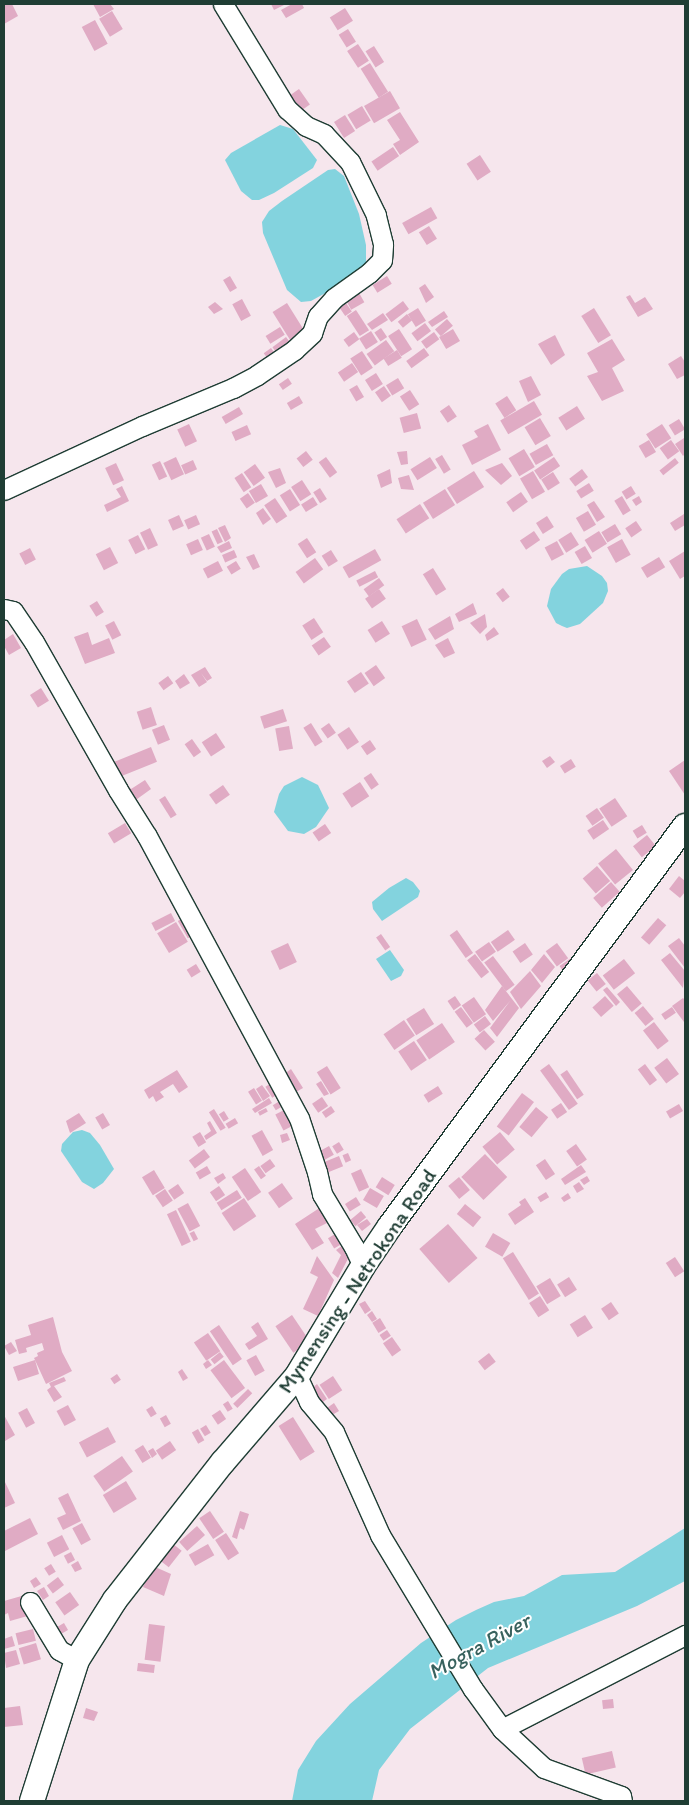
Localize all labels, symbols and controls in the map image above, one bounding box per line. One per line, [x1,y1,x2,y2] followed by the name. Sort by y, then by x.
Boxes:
[273,1164,441,1398] street label: Mymensing - Netrokona Road
[424,1607,534,1685] water label: Mogra River

